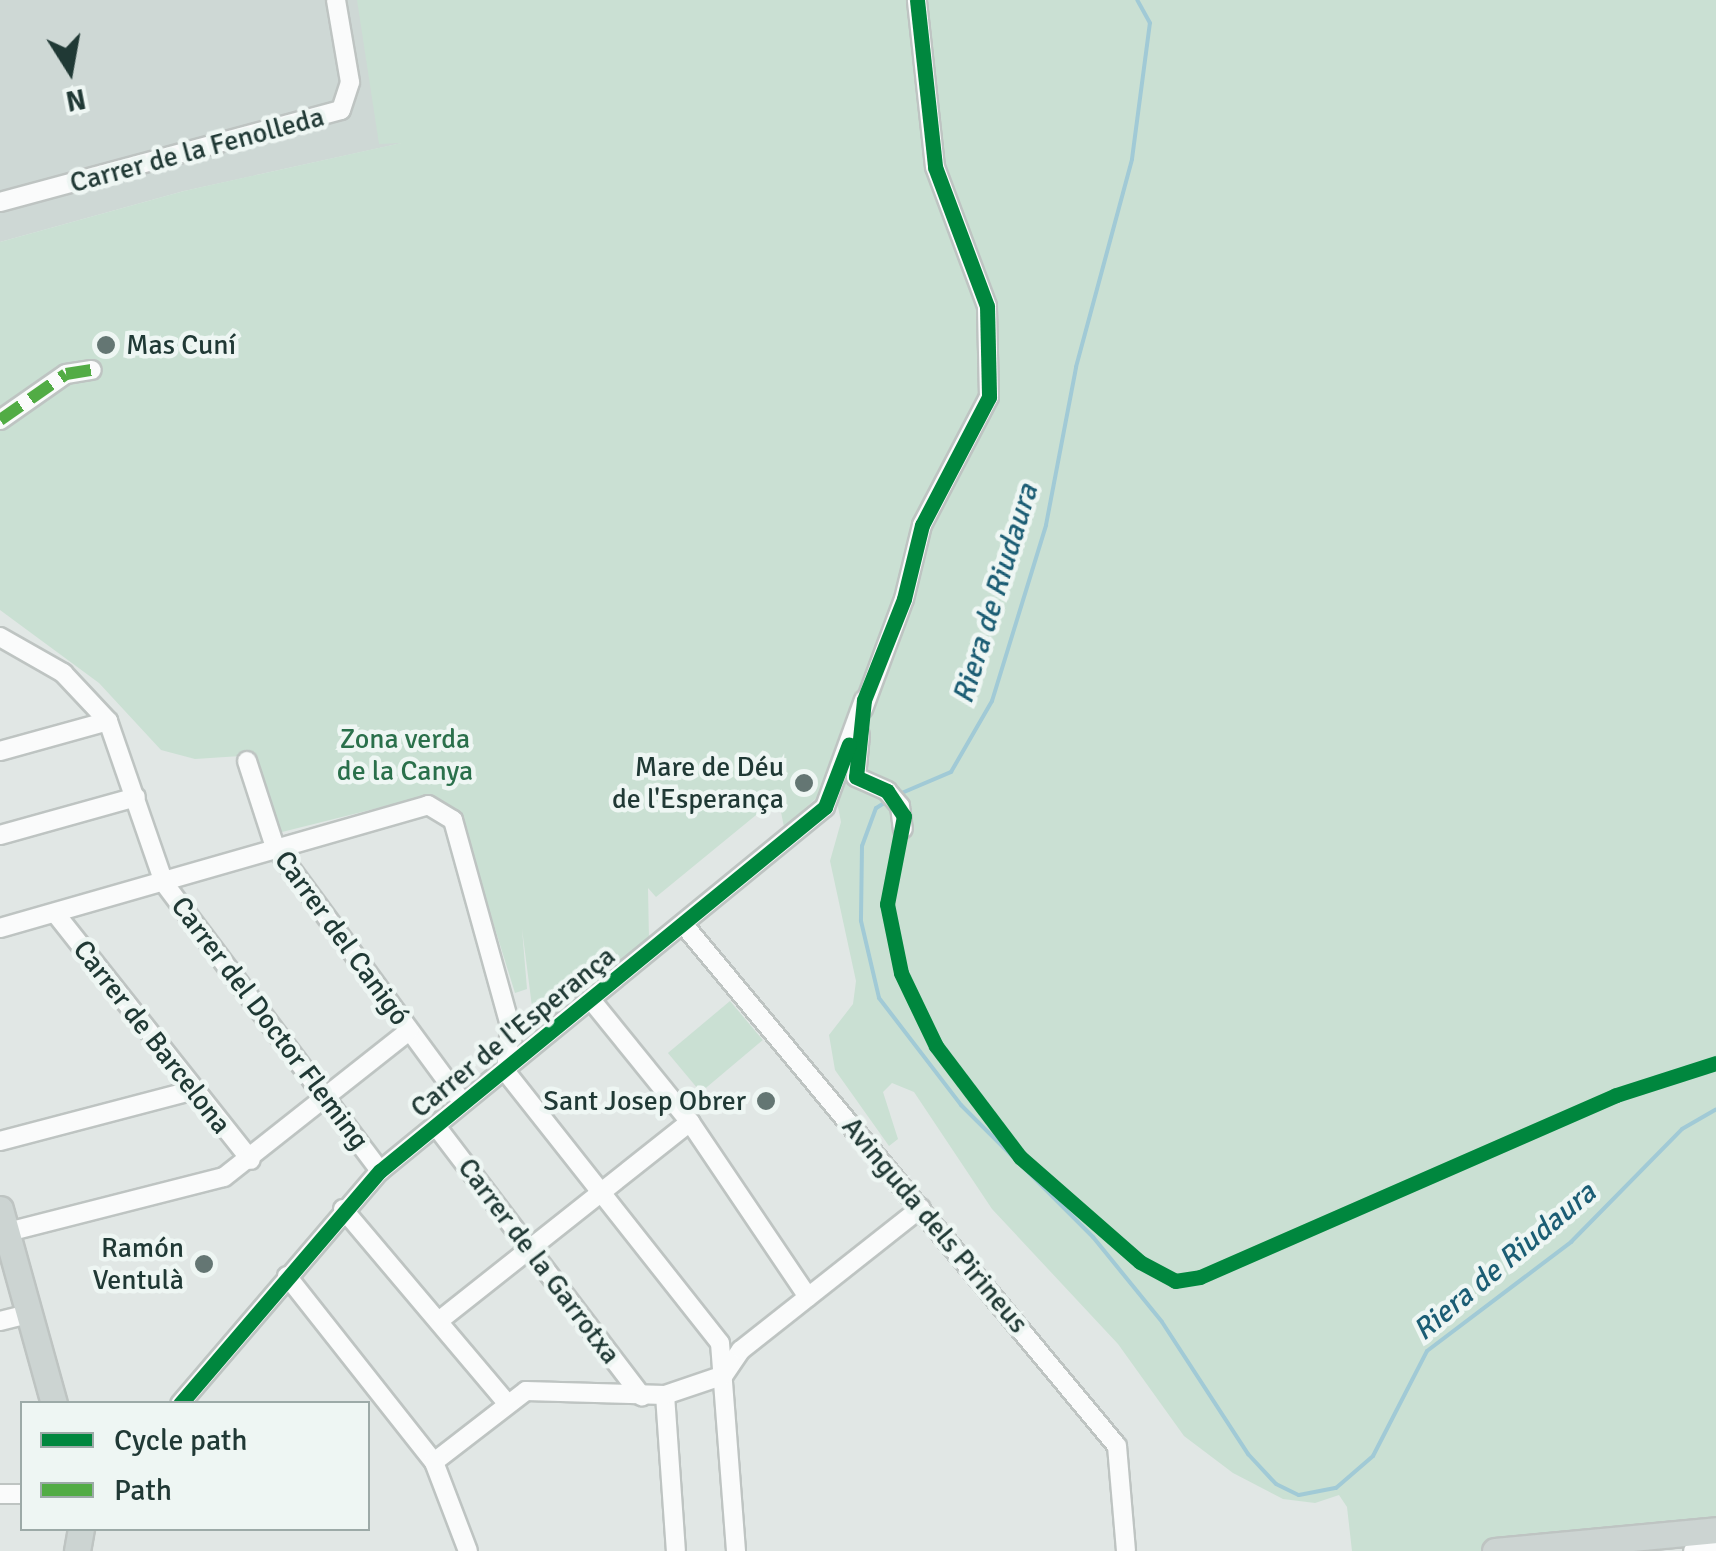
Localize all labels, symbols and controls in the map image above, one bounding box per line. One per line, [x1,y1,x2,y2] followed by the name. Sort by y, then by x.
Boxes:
[20,20,120,120] north arrow
[63,81,89,118] text: N
[66,100,328,200] street label: Carrer de la Fenolleda
[126,328,236,362] place label: Mas Cuní
[95,334,117,356] marker: Mas Cuní
[946,480,1046,708] water label: Riera de Riudaura
[337,722,473,788] park label: Zona verda de la Canya
[612,750,784,816] place label: Mare de Déu de l'Esperança
[793,772,815,794] marker: Mare de Déu de l'Esperança
[267,844,417,1032] street label: Carrer del Canigó
[164,890,376,1156] street label: Carrer del Doctor Fleming
[66,934,238,1140] street label: Carrer de Barcelona
[404,939,622,1125] street label: Carrer de l'Esperança
[543,1084,746,1118] place label: Sant Josep Obrer
[755,1090,777,1112] marker: Sant Josep Obrer
[835,1110,1035,1340] street label: Avinguda dels Pirineus
[451,1152,627,1370] street label: Carrer de la Garrotxa
[1406,1175,1604,1349] water label: Riera de Riudaura
[92,1231,184,1297] place label: Ramón Ventulà
[193,1253,215,1275] marker: Ramón Ventulà
[20,1401,370,1531] legend
[114,1422,248,1459] text: Cycle path
[114,1472,172,1509] text: Path

